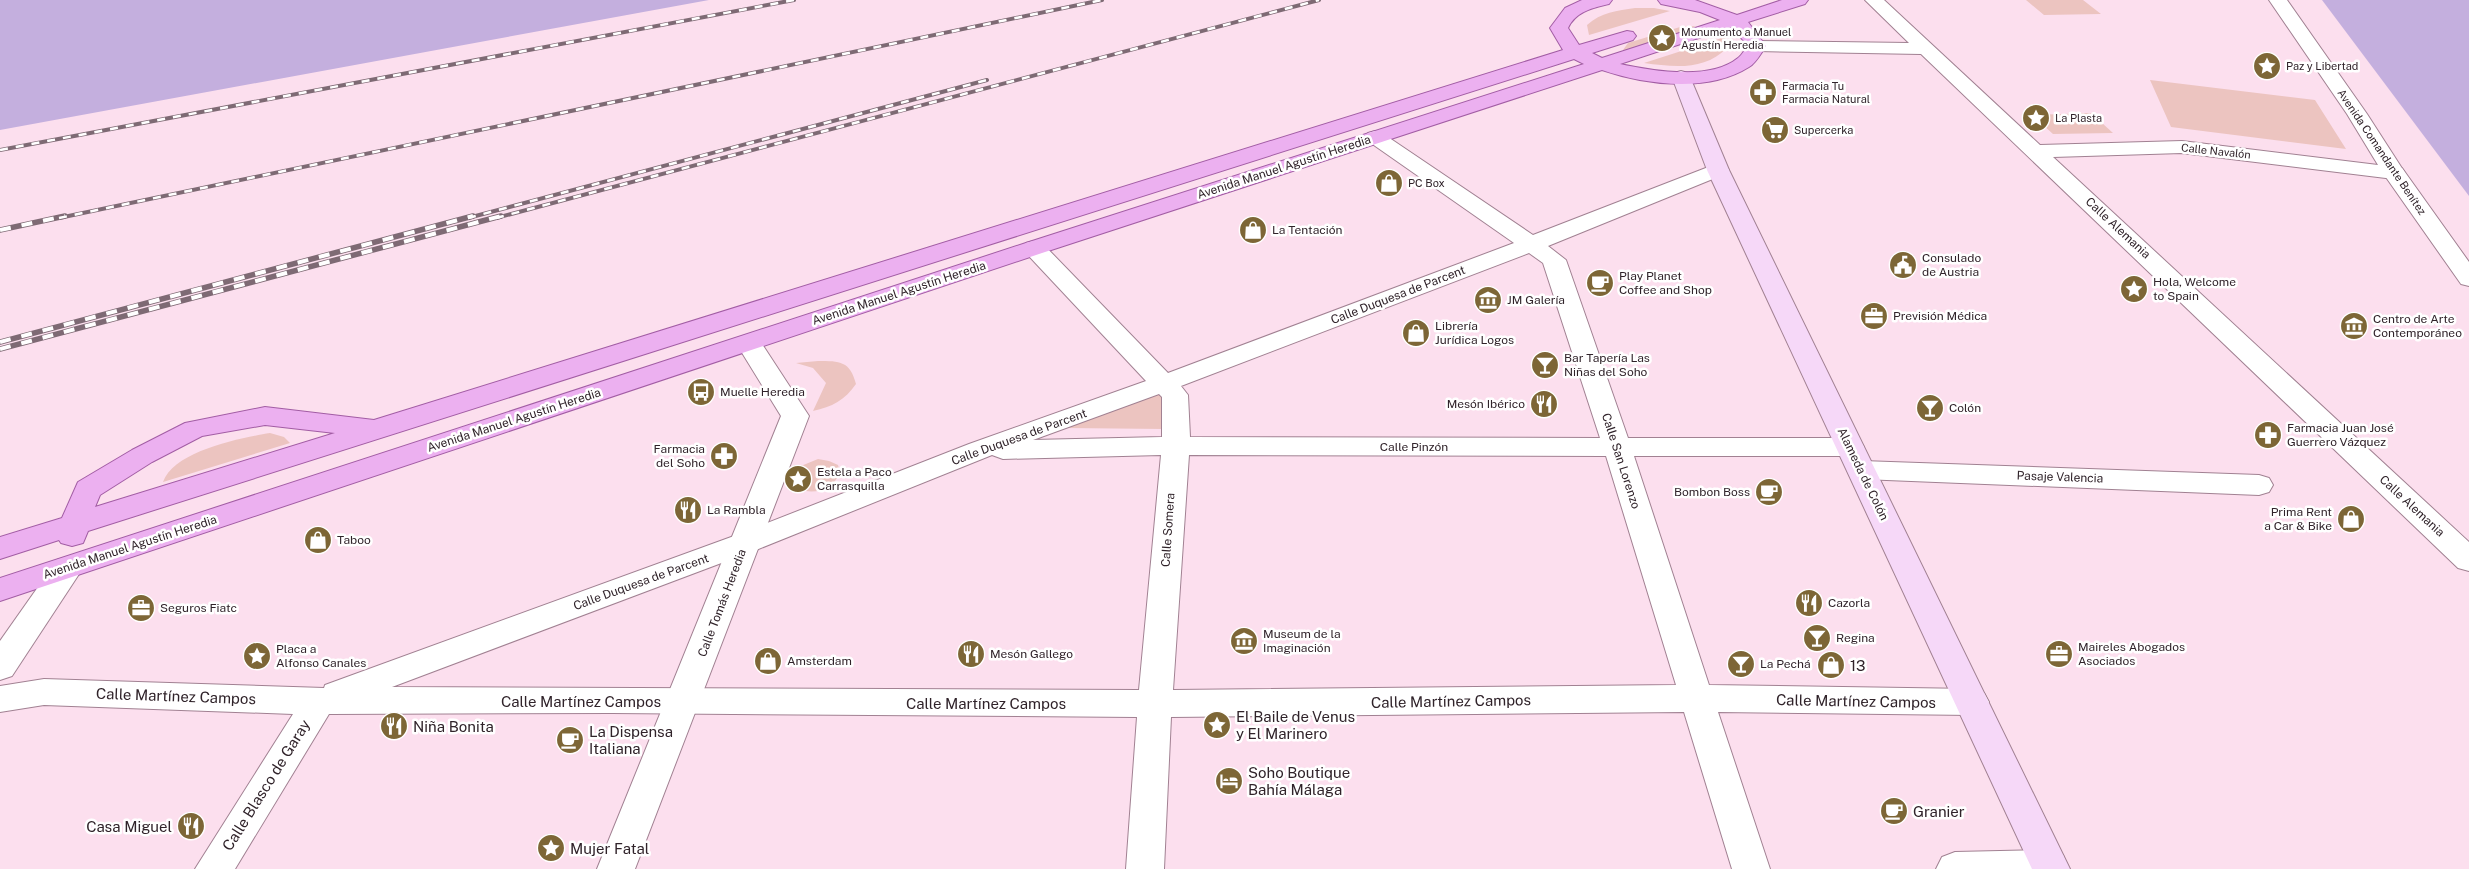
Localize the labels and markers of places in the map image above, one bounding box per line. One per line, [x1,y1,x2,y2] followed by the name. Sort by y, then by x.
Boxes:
[1647,23,1677,53] place icon: Monumento a Manuel Agustín Heredia
[1681,26,1791,51] place label: Monumento a Manuel Agustín Heredia
[2252,51,2282,81] place icon: Paz y Libertad
[2286,60,2358,72] place label: Paz y Libertad
[1748,77,1778,107] pharmacy icon: Farmacia Tu Farmacia Natural
[1782,80,1870,105] place label: Farmacia Tu Farmacia Natural
[2021,103,2051,133] place icon: La Plasta
[2055,112,2102,124] place label: La Plasta
[1760,115,1790,145] supermarket icon: Supercerka
[1794,124,1853,136] place label: Supercerka
[1374,168,1404,198] shop icon: PC Box
[1408,177,1445,189] place label: PC Box
[1238,215,1268,245] shop icon: La Tentación
[1272,223,1343,237] place label: La Tentación
[1888,250,1918,280] public building icon: Consulado de Austria
[1922,251,1981,279] place label: Consulado de Austria
[1585,268,1615,298] cafe icon: Play Planet Coffee and Shop
[1619,269,1712,297] place label: Play Planet Coffee and Shop
[2119,274,2149,304] place icon: Hola, Welcome to Spain
[2153,275,2236,303] place label: Hola, Welcome to Spain
[1473,285,1503,315] museum icon: JM Galería
[1507,293,1565,307] place label: JM Galería
[1859,301,1889,331] office icon: Previsión Médica
[1893,309,1987,323] place label: Previsión Médica
[2339,311,2369,341] museum icon: Centro de Arte Contemporáneo
[2373,312,2462,340] place label: Centro de Arte Contemporáneo
[1401,318,1431,348] shop icon: Librería Jurídica Logos
[1435,319,1514,347] place label: Librería Jurídica Logos
[1530,350,1560,380] bar icon: Bar Tapería Las Niñas del Soho
[1564,351,1650,379] place label: Bar Tapería Las Niñas del Soho
[686,377,716,407] bus stop icon: Muelle Heredia
[720,385,805,399] place label: Muelle Heredia
[1529,389,1559,419] restaurant icon: Mesón Ibérico
[1915,393,1945,423] bar icon: Colón
[1447,397,1525,411] place label: Mesón Ibérico
[1949,401,1981,415] place label: Colón
[2253,420,2283,450] pharmacy icon: Farmacia Juan José Guerrero Vázquez
[2287,421,2394,449] place label: Farmacia Juan José Guerrero Vázquez
[709,441,739,471] pharmacy icon: Farmacia del Soho
[654,442,705,470] place label: Farmacia del Soho
[783,464,813,494] place icon: Estela a Paco Carrasquilla
[817,465,892,493] place label: Estela a Paco Carrasquilla
[1754,477,1784,507] cafe icon: Bombon Boss
[1674,485,1750,499] place label: Bombon Boss
[673,495,703,525] restaurant icon: La Rambla
[707,503,766,517] place label: La Rambla
[2336,504,2366,534] shop icon: Prima Rent a Car & Bike
[2264,505,2332,533] place label: Prima Rent a Car & Bike
[303,525,333,555] shop icon: Taboo
[337,533,371,547] place label: Taboo
[1794,588,1824,618] restaurant icon: Cazorla
[126,593,156,623] office icon: Seguros Fiatc
[1828,596,1870,610] place label: Cazorla
[160,601,237,615] place label: Seguros Fiatc
[1802,623,1832,653] bar icon: Regina
[1229,626,1259,656] museum icon: Museum de la Imaginación
[1263,627,1341,655] place label: Museum de la Imaginación
[1836,631,1875,645] place label: Regina
[956,639,986,669] restaurant icon: Mesón Gallego
[2044,639,2074,669] office icon: Maireles Abogados Asociados
[2078,640,2185,668] place label: Maireles Abogados Asociados
[242,641,272,671] place icon: Placa a Alfonso Canales
[276,642,366,670] place label: Placa a Alfonso Canales
[753,646,783,676] shop icon: Amsterdam
[990,647,1073,661] place label: Mesón Gallego
[1726,649,1756,679] bar icon: La Pechá
[1816,650,1846,680] shop icon: 13
[787,654,852,668] place label: Amsterdam
[1760,657,1811,671] place label: La Pechá
[1850,657,1866,674] place label: 13
[1236,708,1355,742] place label: El Baile de Venus y El Marinero
[1202,710,1232,740] place icon: El Baile de Venus y El Marinero
[379,711,409,741] restaurant icon: Niña Bonita
[413,718,494,735] place label: Niña Bonita
[589,723,673,757] place label: La Dispensa Italiana
[555,725,585,755] cafe icon: La Dispensa Italiana
[1248,764,1350,798] place label: Soho Boutique Bahía Málaga
[1214,766,1244,796] hotel icon: Soho Boutique Bahía Málaga
[1879,796,1909,826] cafe icon: Granier
[1913,803,1965,820] place label: Granier
[176,811,206,841] restaurant icon: Casa Miguel
[86,818,172,835] place label: Casa Miguel
[536,833,566,863] place icon: Mujer Fatal
[570,840,649,857] place label: Mujer Fatal

